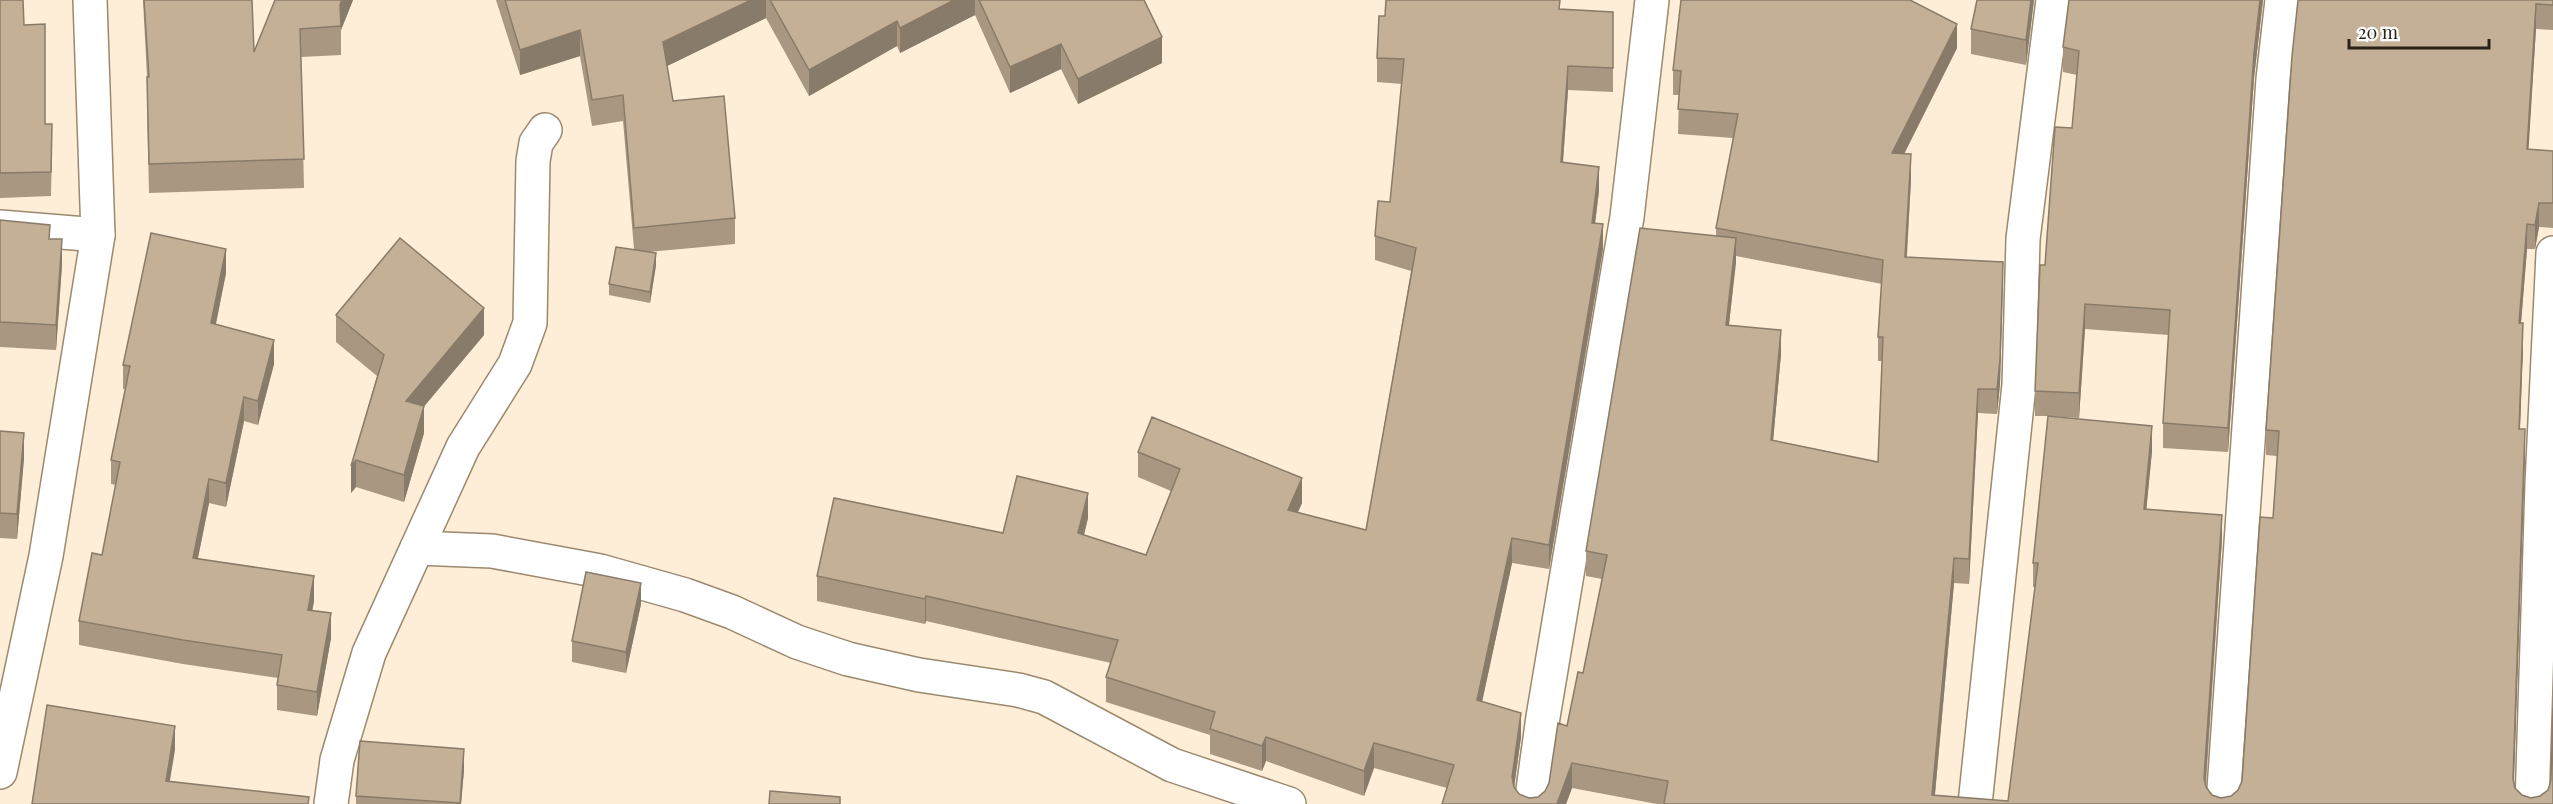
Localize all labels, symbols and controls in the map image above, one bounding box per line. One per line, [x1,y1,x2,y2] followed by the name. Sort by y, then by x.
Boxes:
[2349,12,2488,50] scale bar
[2358,20,2398,44] text: 20 m

